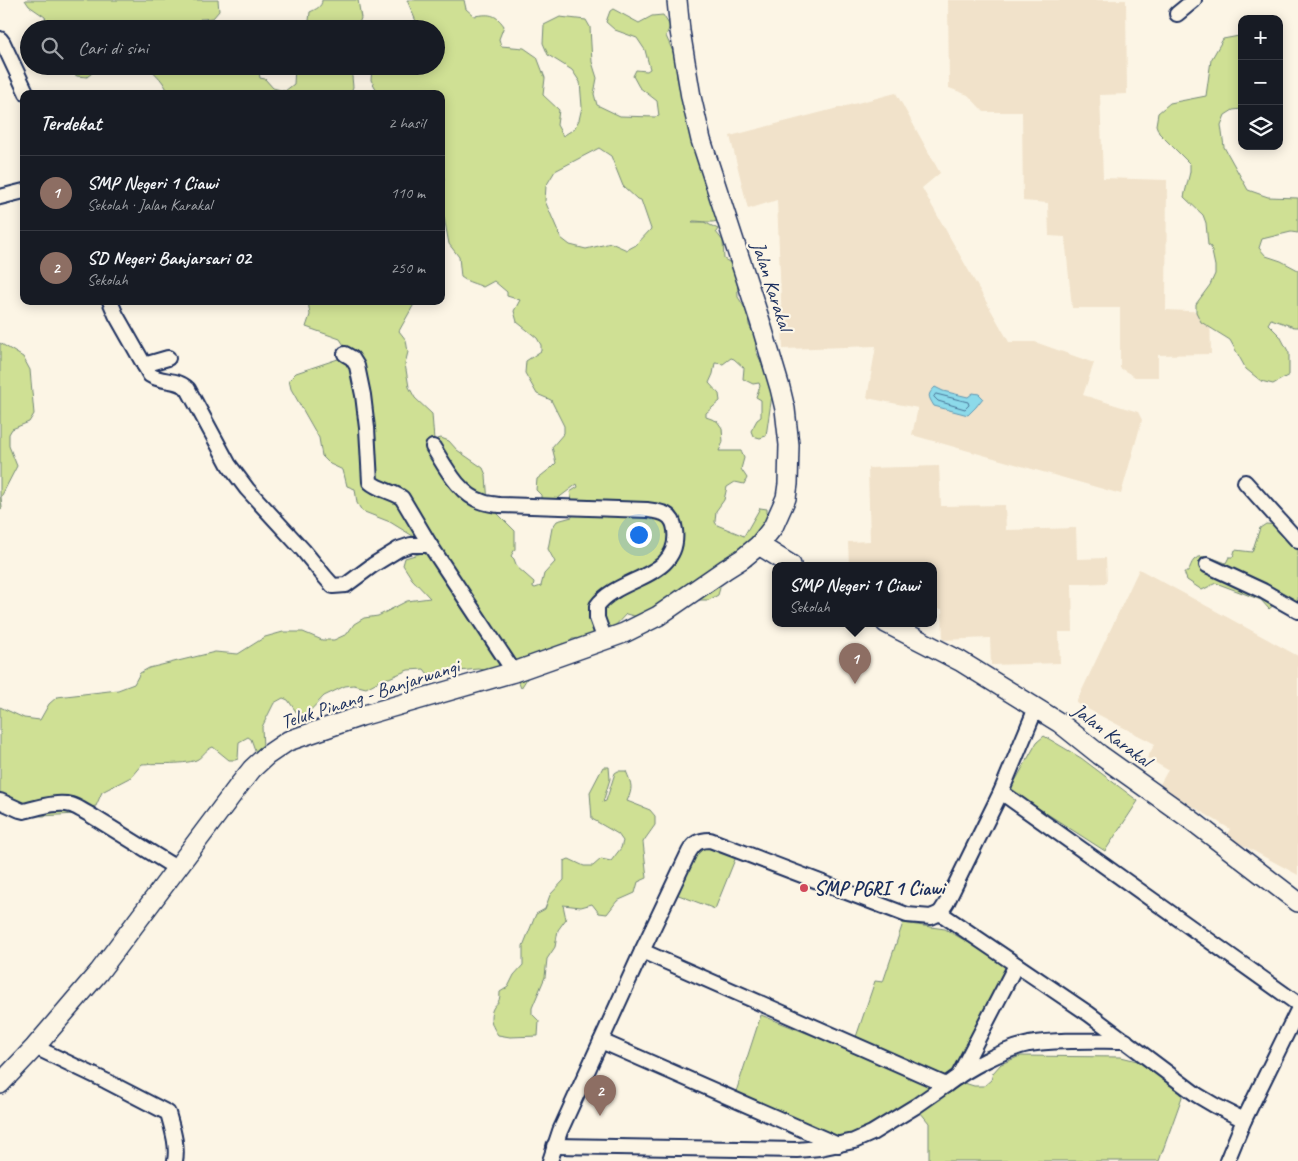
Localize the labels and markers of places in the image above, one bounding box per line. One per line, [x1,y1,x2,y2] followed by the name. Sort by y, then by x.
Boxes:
[839,643,871,684] pin: 1
[814,876,947,901] place label: SMP PGRI 1 Ciawi
[798,882,810,894] marker: SMP PGRI 1 Ciawi
[584,1075,616,1116] pin: 2

